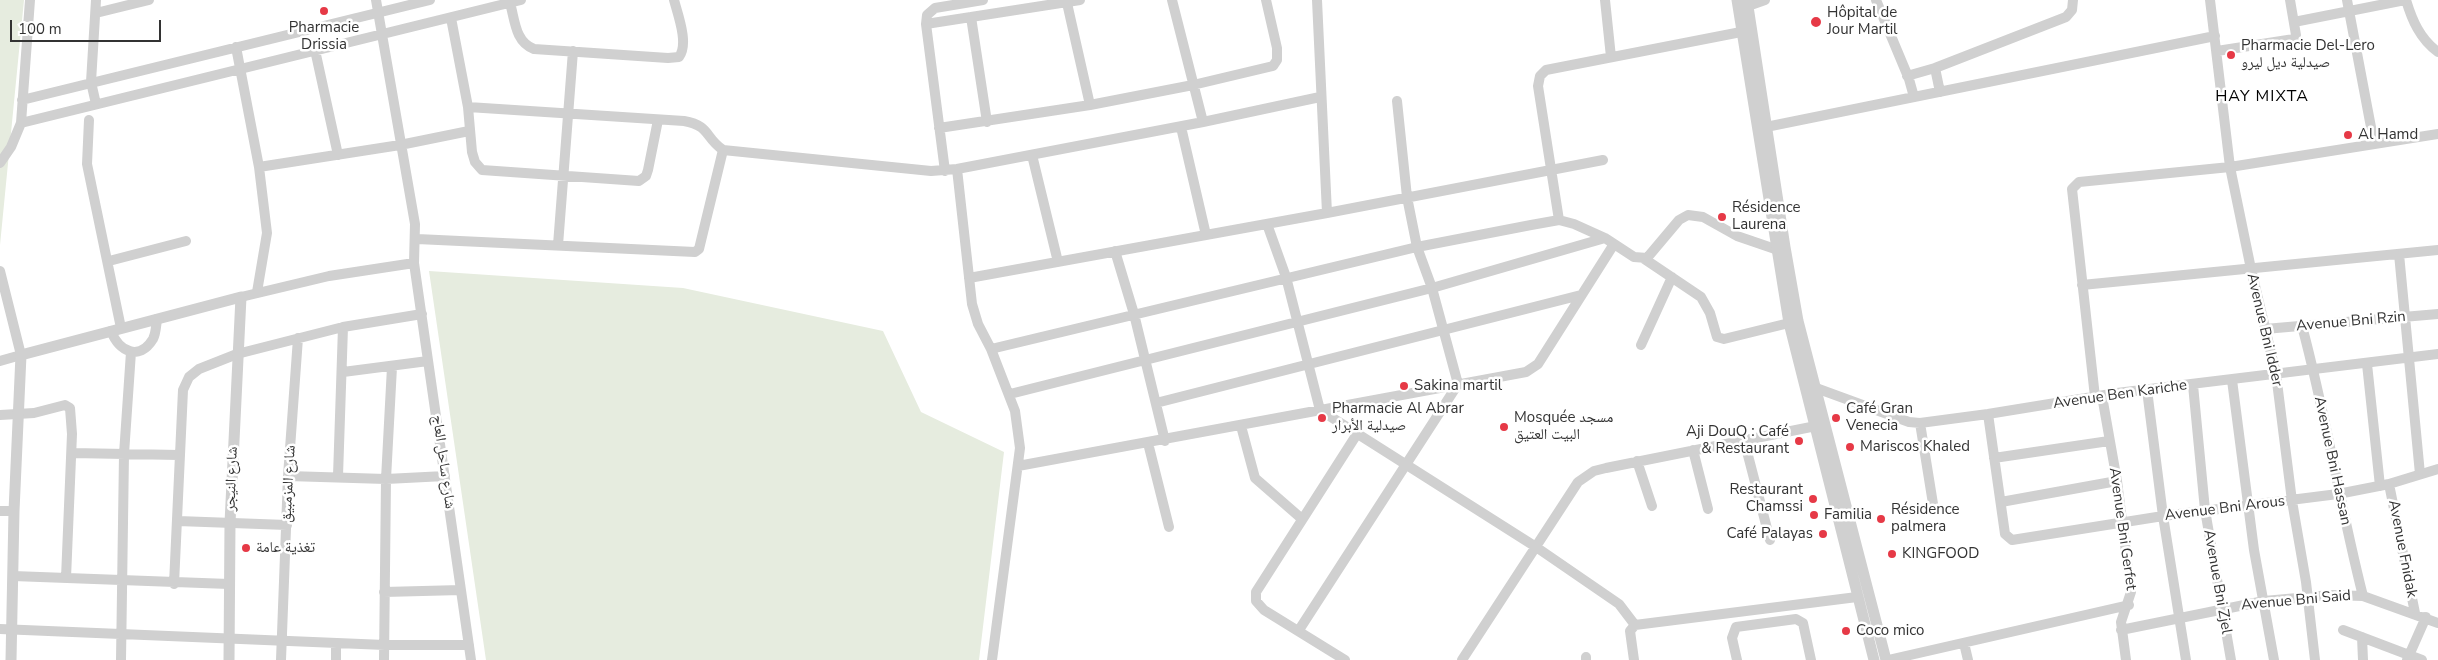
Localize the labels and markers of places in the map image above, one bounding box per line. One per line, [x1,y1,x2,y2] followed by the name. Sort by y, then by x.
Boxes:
[1827,4,1898,39] place label: Hôpital de Jour Martil
[318,5,330,17] marker: Pharmacie Drissia
[1809,15,1823,29] marker: Hôpital de Jour Martil
[289,19,359,54] place label: Pharmacie Drissia
[2241,37,2375,72] place label: Pharmacie Del-Lero صيدلية ديل ليرو
[2225,49,2237,61] marker: Pharmacie Del-Lero صيدلية ديل ليرو
[2358,126,2418,144] place label: Al Hamd
[2342,129,2354,141] marker: Al Hamd
[1732,199,1801,234] place label: Résidence Laurena
[1716,211,1728,223] marker: Résidence Laurena
[1414,377,1502,395] place label: Sakina martil
[1398,380,1410,392] marker: Sakina martil
[1332,400,1464,435] place label: Pharmacie Al Abrar صيدلية الأبرار
[1846,400,1913,435] place label: Café Gran Venecia
[1514,409,1613,444] place label: Mosquée مسجد البيت العتيق
[1316,412,1328,424] marker: Pharmacie Al Abrar صيدلية الأبرار
[1830,412,1842,424] marker: Café Gran Venecia
[1498,421,1510,433] marker: Mosquée مسجد البيت العتيق
[1686,423,1789,458] place label: Aji DouQ : Café & Restaurant
[1793,435,1805,447] marker: Aji DouQ : Café & Restaurant
[1860,438,1970,456] place label: Mariscos Khaled
[1844,441,1856,453] marker: Mariscos Khaled
[1729,481,1803,516] place label: Restaurant Chamssi
[1807,493,1819,505] marker: Restaurant Chamssi
[1891,501,1960,536] place label: Résidence palmera
[1824,506,1872,524] place label: Familia
[1808,509,1820,521] marker: Familia
[1875,513,1887,525] marker: Résidence palmera
[1726,525,1813,543] place label: Café Palayas
[1817,528,1829,540] marker: Café Palayas
[256,539,315,557] place label: تغذية عامة
[240,542,252,554] marker: تغذية عامة
[1902,545,1979,563] place label: KINGFOOD
[1886,548,1898,560] marker: KINGFOOD
[1856,622,1924,640] place label: Coco mico
[1840,625,1852,637] marker: Coco mico

